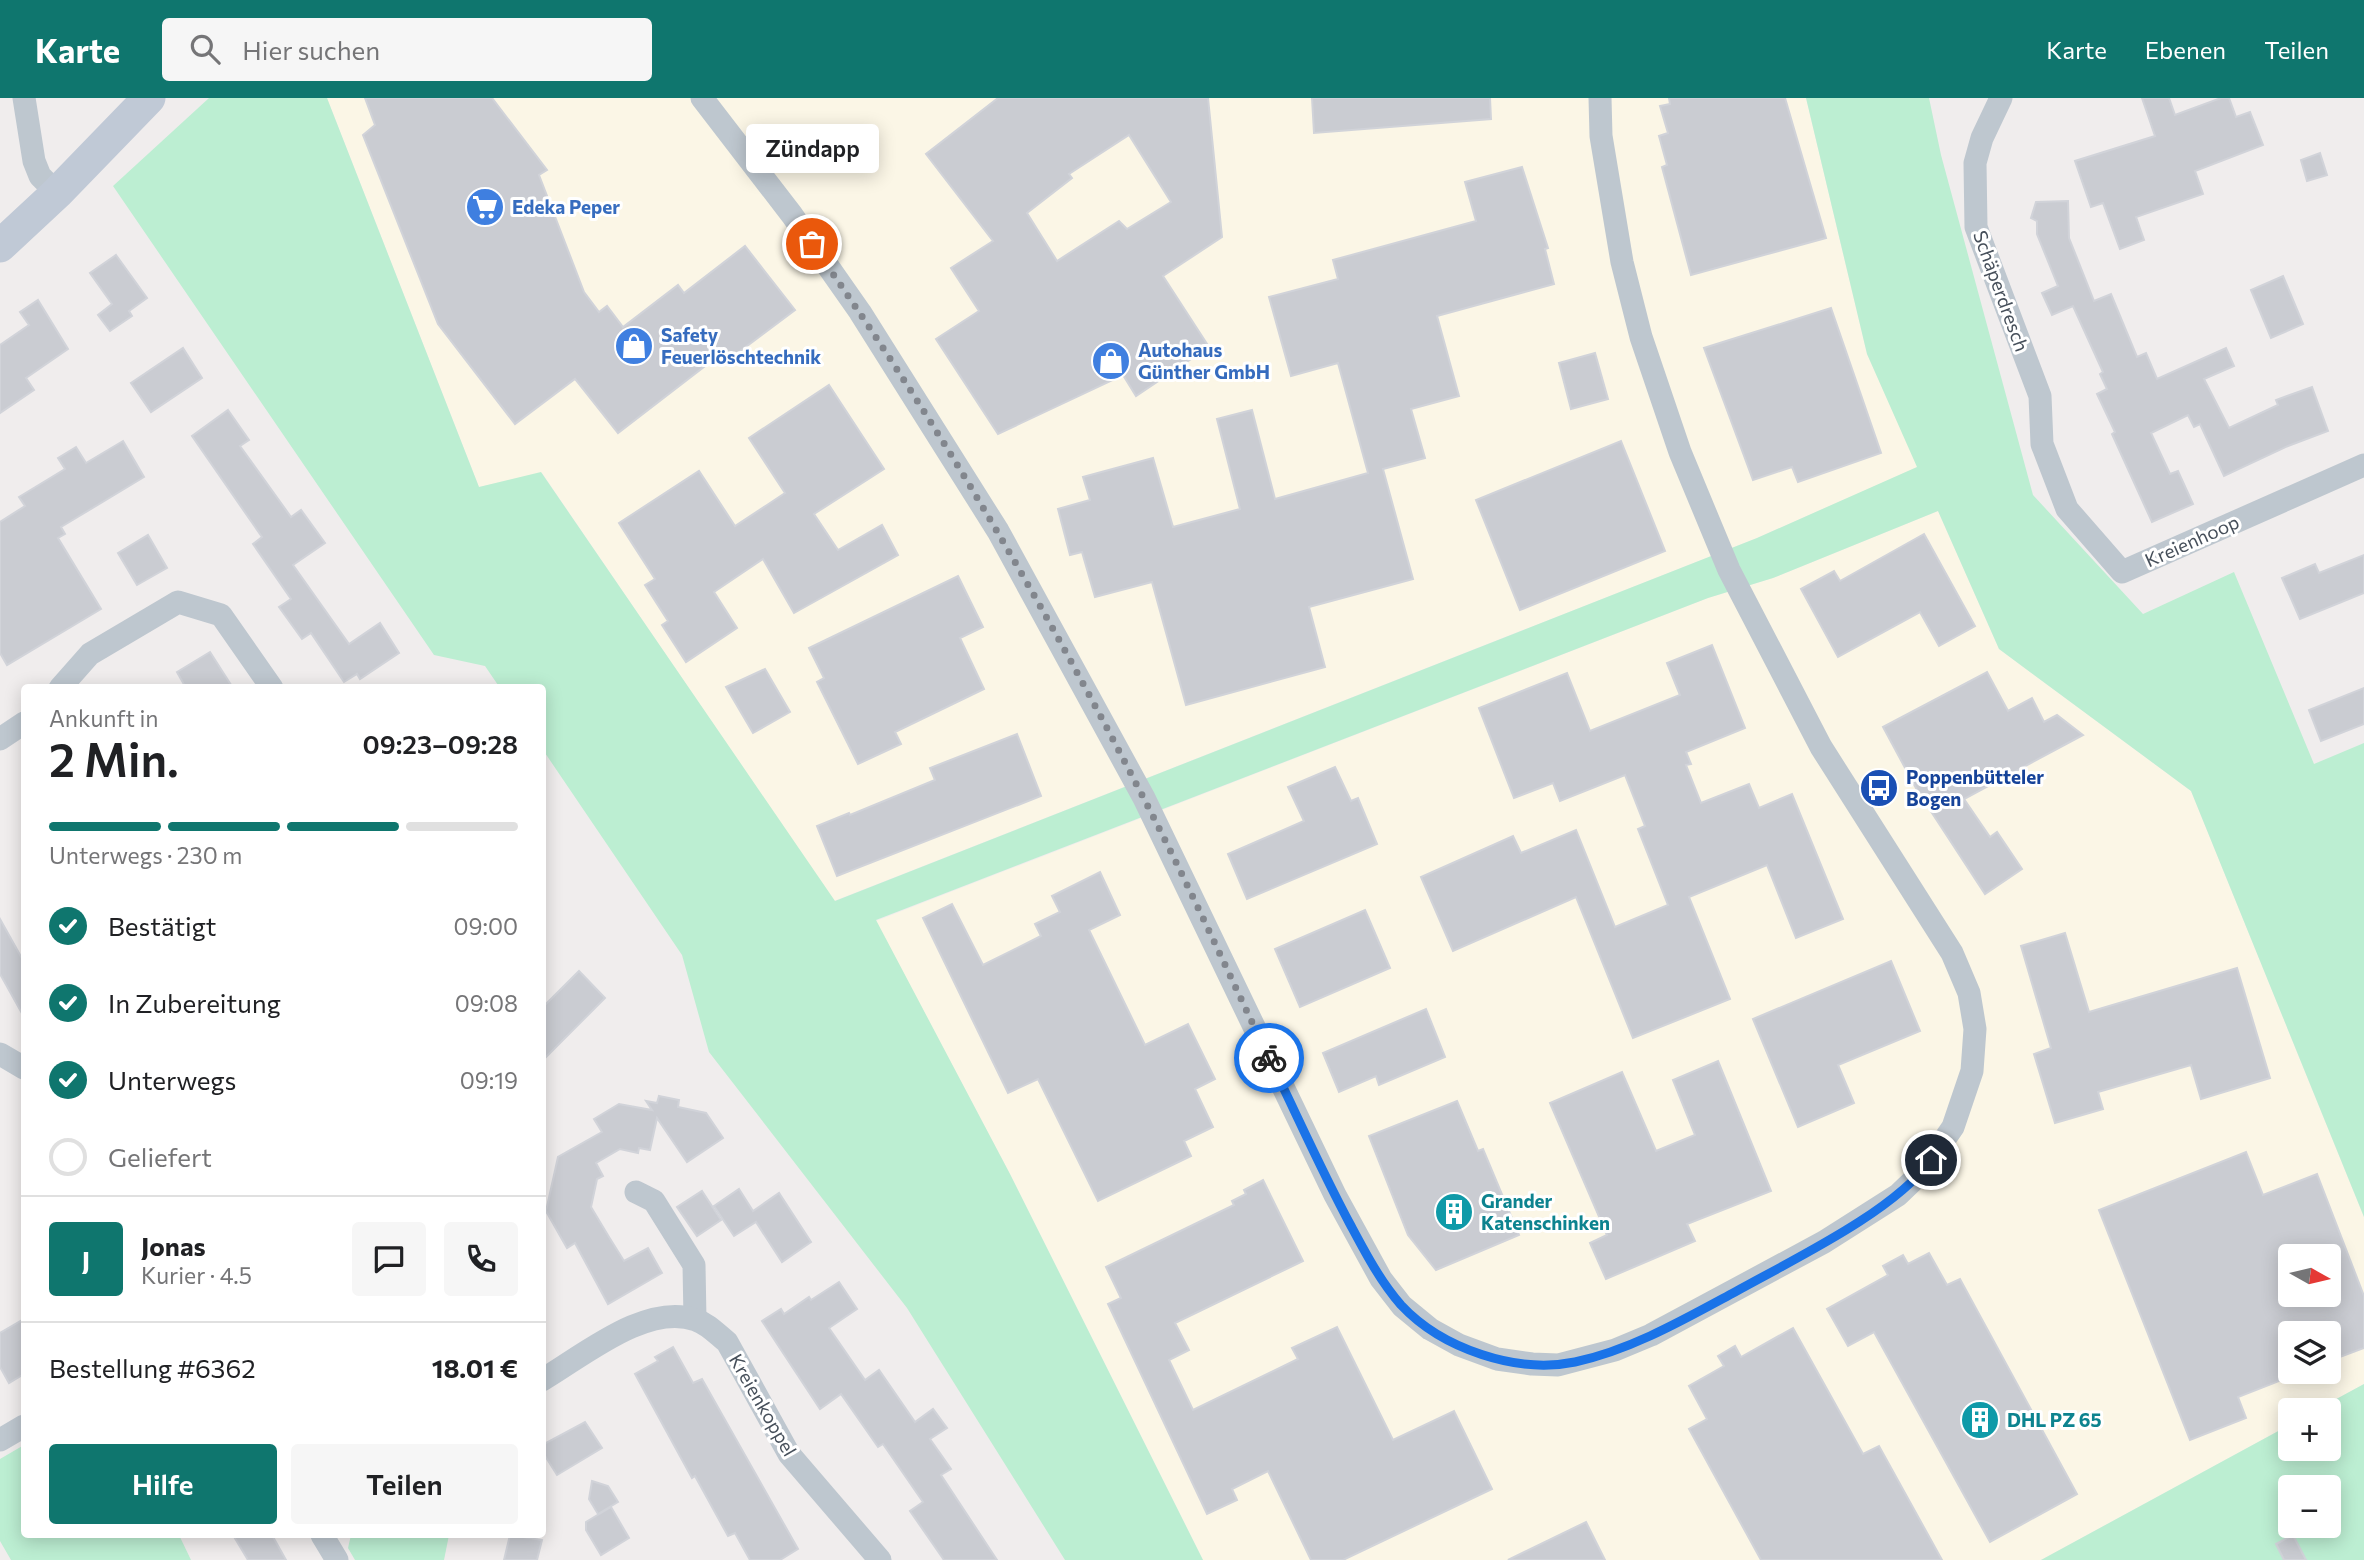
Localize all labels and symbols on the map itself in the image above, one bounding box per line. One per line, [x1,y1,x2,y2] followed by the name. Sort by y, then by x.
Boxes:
[746,125,878,174] callout: Zündapp
[464,186,506,228] supermarket icon: Edeka Peper
[512,195,620,218] place label: Edeka Peper
[782,214,842,274] pin
[1969,227,2034,354] street label: Schäperdresch
[661,323,821,368] place label: Safety Feuerlöschtechnik
[613,325,655,367] shop icon: Safety Feuerlöschtechnik
[1138,338,1270,383] place label: Autohaus Günther GmbH
[1090,340,1132,382] shop icon: Autohaus Günther GmbH
[2141,510,2242,572] street label: Kreienhoop
[1906,765,2044,810] place label: Poppenbütteler Bogen
[1858,767,1900,809] bus stop icon: Poppenbütteler Bogen
[1234,1023,1304,1093] courier
[1901,1130,1961,1190] pin
[1481,1189,1610,1234] place label: Grander Katenschinken
[1433,1191,1475,1233] building icon: Grander Katenschinken
[2278,1244,2342,1307] north arrow
[725,1349,802,1460] street label: Kreienkoppel
[1959,1399,2001,1441] building icon: DHL PZ 65
[2007,1408,2102,1431] place label: DHL PZ 65

